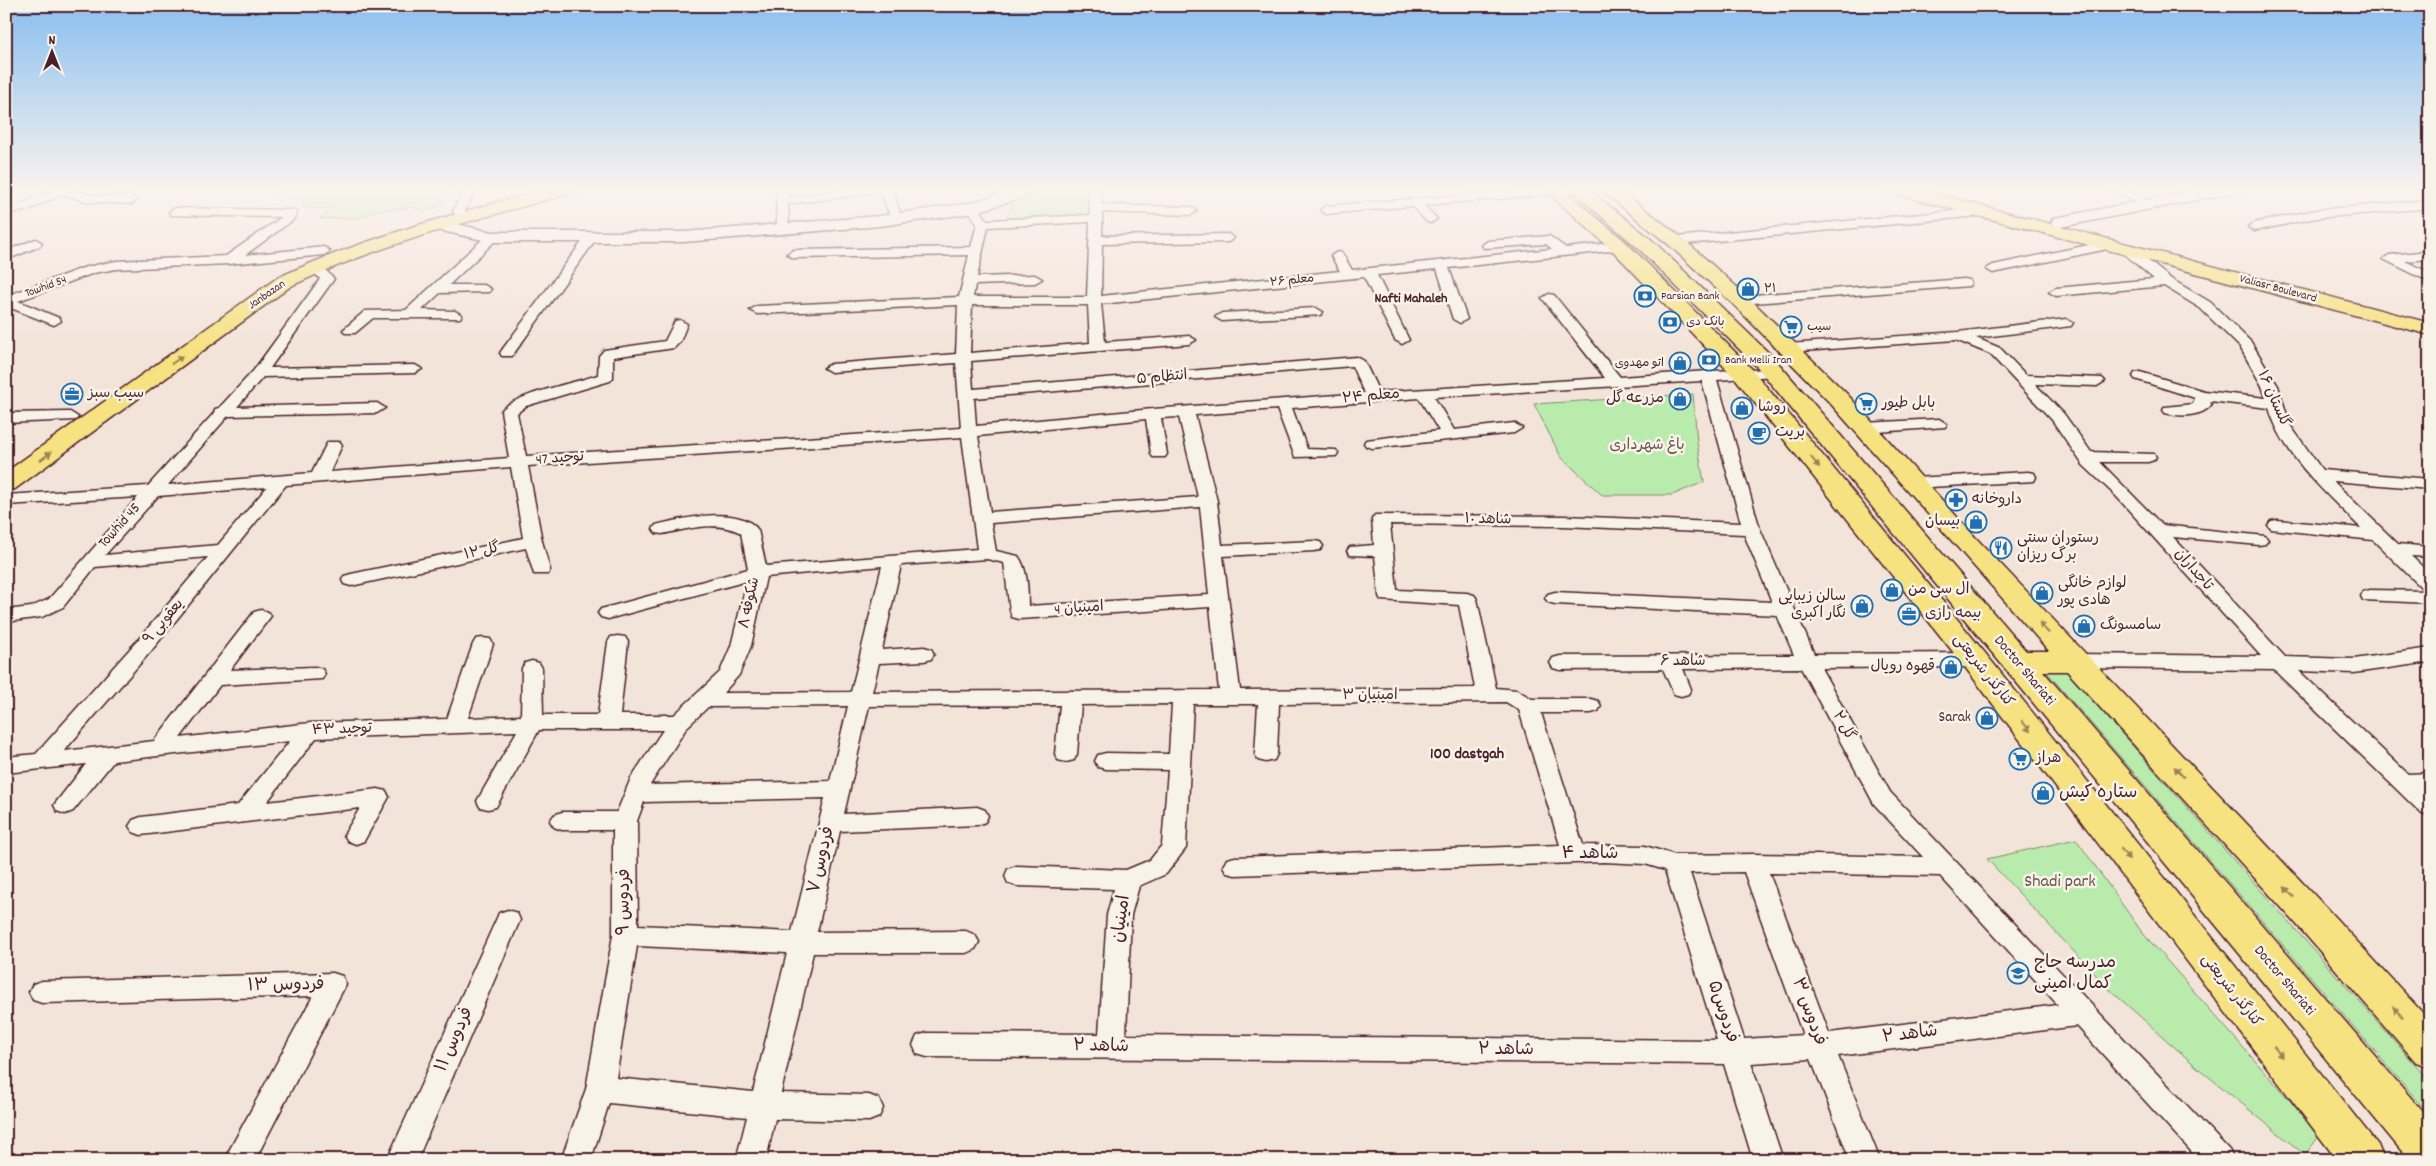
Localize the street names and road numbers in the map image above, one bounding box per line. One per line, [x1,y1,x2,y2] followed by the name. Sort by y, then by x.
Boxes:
[1269,270,1315,292] street label: معلم ۲۶
[2237,271,2319,307] street label: Valiasr Boulevard
[23,272,69,302] street label: Towhid 54
[245,276,289,314] street label: Janbazan
[1136,365,1188,391] street label: انتظام ۵
[2251,367,2295,431] street label: گلستان ۱۶
[1341,384,1401,410] street label: معلم ۲۴
[535,446,586,472] street label: توحید 47
[94,498,146,554] street label: Towhid 45
[1464,509,1512,531] street label: شاهد ۱۰
[462,537,502,567] street label: گل ۱۲
[2168,544,2218,596] street label: تاجداران
[734,575,766,631] street label: شکوفه ۸
[138,594,190,650] street label: یعقوبی ۹
[1054,596,1104,622] street label: امینیان 4
[1947,630,2019,712] street label: کنارگذر شریعتی
[1988,631,2060,711] street label: Doctor Shariati
[1660,651,1706,673] street label: شاهد ۶
[1342,685,1398,707] street label: امینیان ۳
[1826,707,1860,745] street label: گل ۲
[312,718,373,742] street label: توحید ۴۳
[802,824,842,896] street label: فردوس ۷
[1561,842,1619,867] street label: شاهد ۴
[612,868,638,936] street label: فردوس ۹
[1106,894,1138,944] street label: امینیان
[2248,941,2320,1021] street label: Doctor Shariati
[2195,950,2267,1032] street label: کنارگذر شریعتی
[247,973,325,999] street label: فردوس ۱۳
[1784,975,1832,1049] street label: فردوس ۳
[1700,978,1744,1046] street label: فردوس۵
[430,1003,480,1077] street label: فردوس ۱۱
[1881,1019,1939,1051] street label: شاهد ۲
[1073,1034,1129,1060] street label: شاهد ۲
[1478,1038,1534,1063] street label: شاهد ۲

